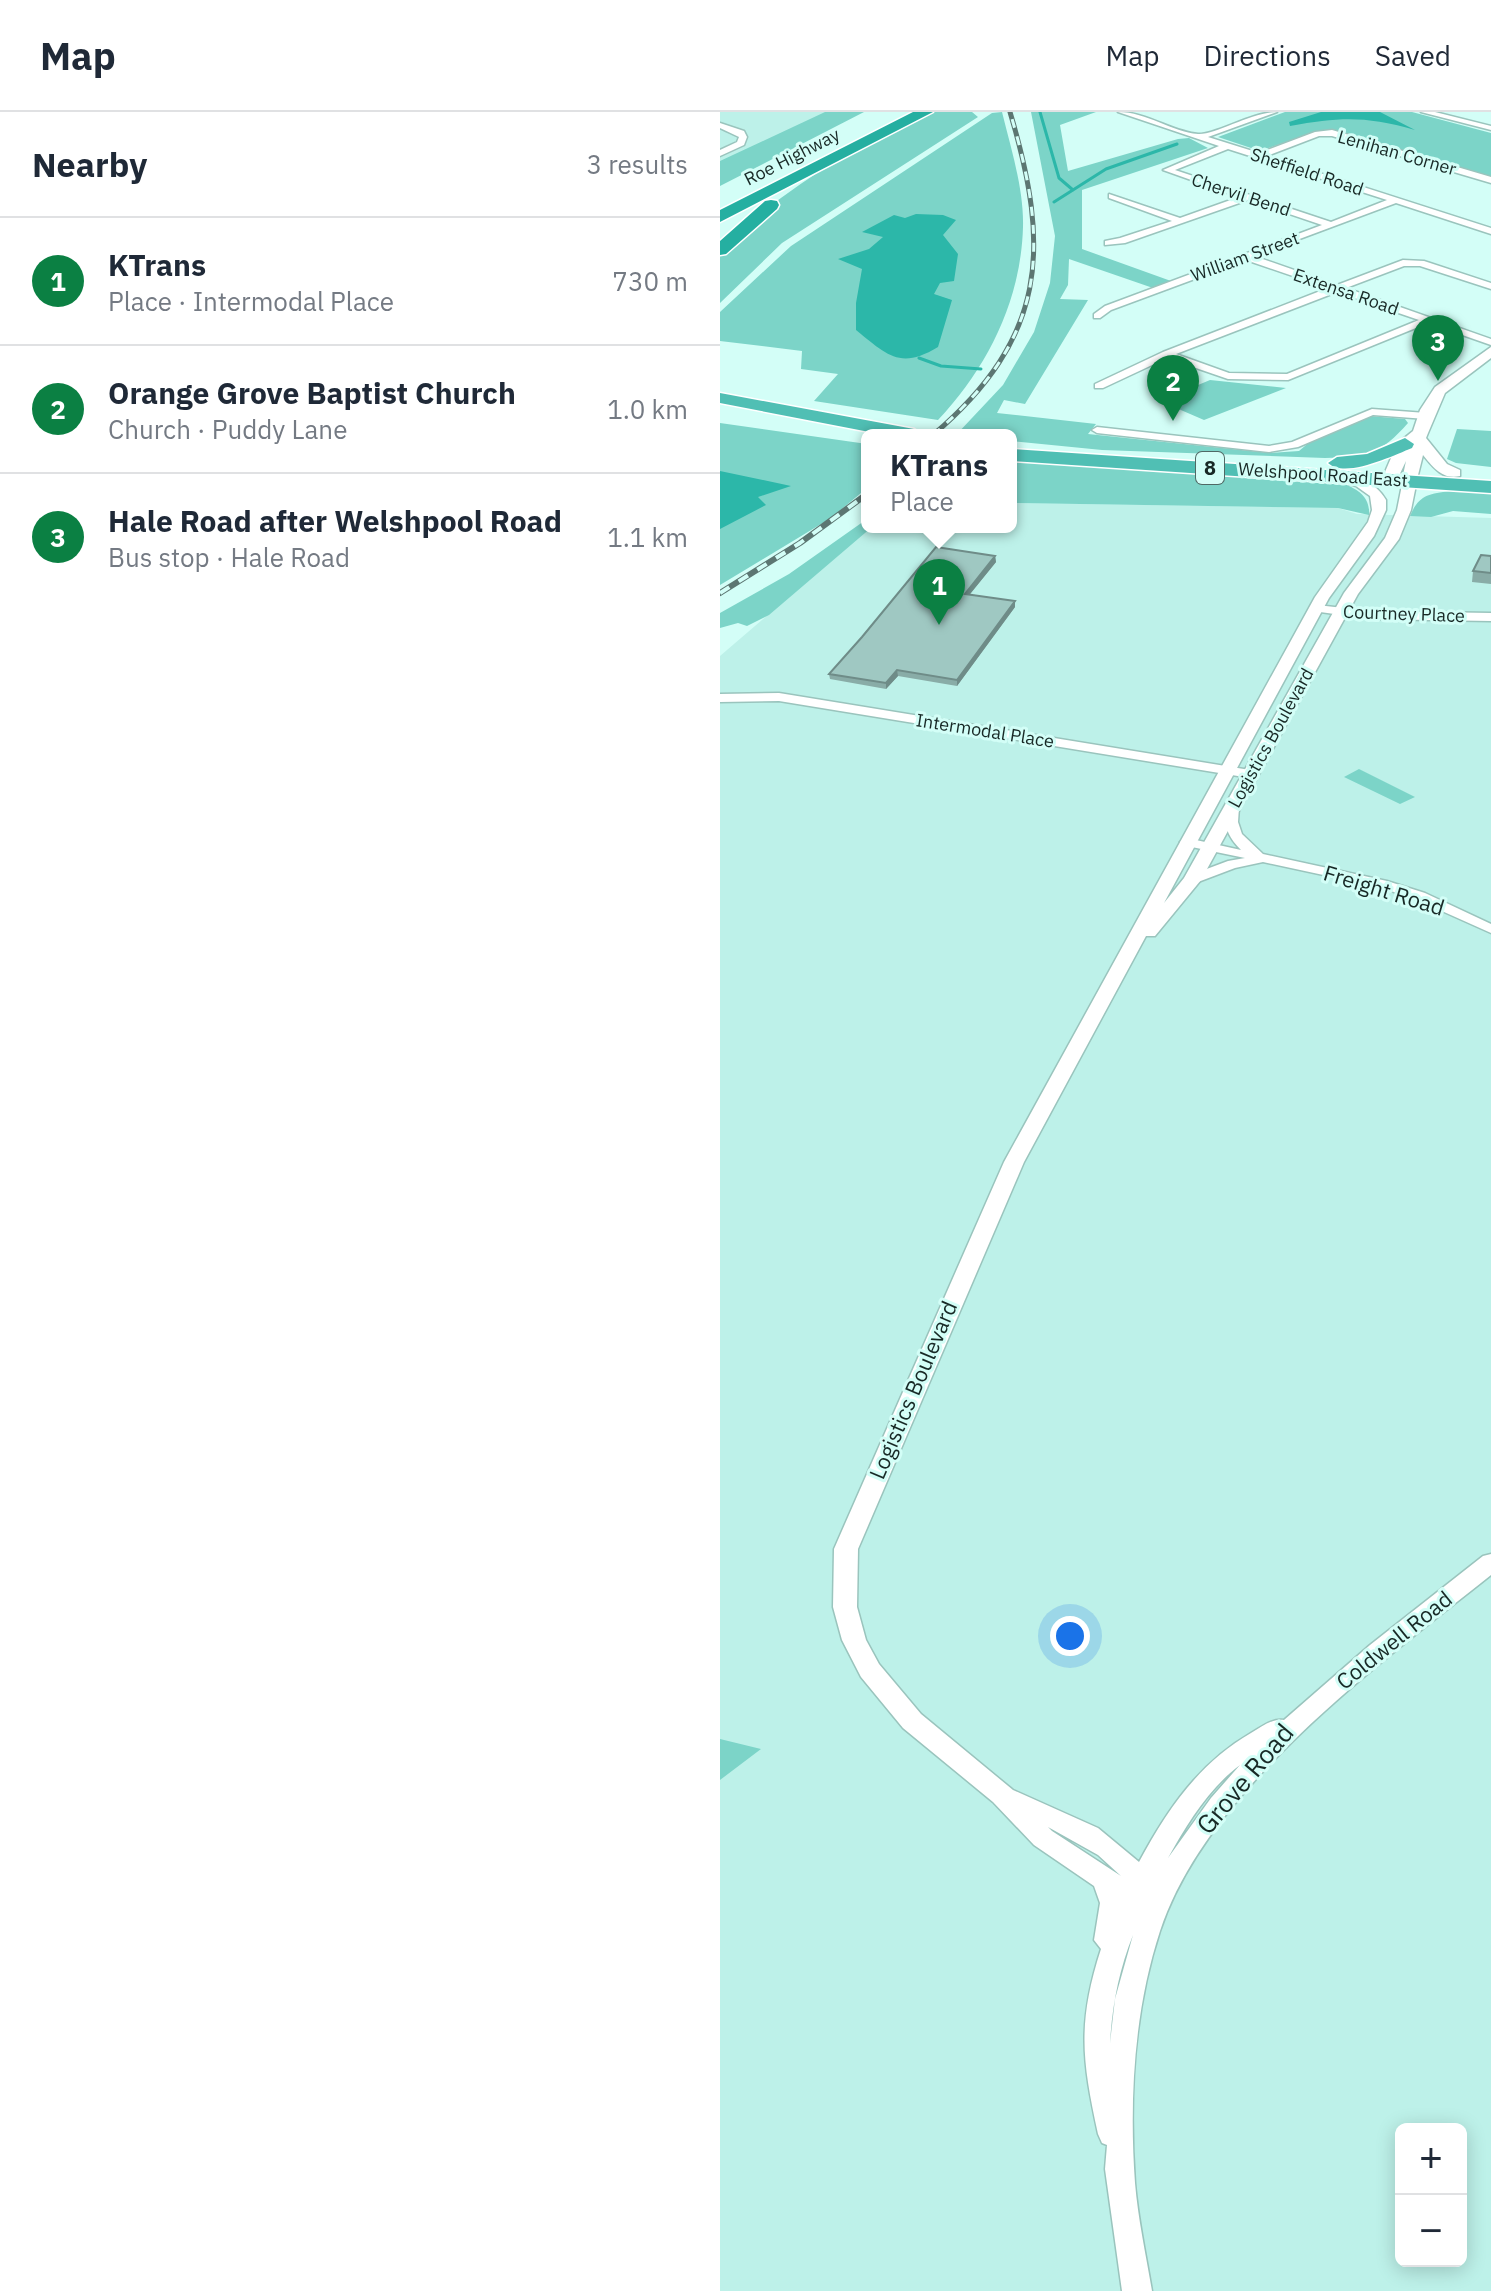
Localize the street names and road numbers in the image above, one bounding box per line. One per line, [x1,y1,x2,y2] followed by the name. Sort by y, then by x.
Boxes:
[740,123,844,191] street label: Roe Highway
[1335,125,1459,181] street label: Lenihan Corner
[1248,142,1367,201] street label: Sheffield Road
[1189,168,1294,221] street label: Chervil Bend
[1187,226,1302,287] street label: William Street
[1290,263,1402,320] street label: Extensa Road
[1196,452,1224,484] road number: 8
[1237,457,1409,492] street label: Welshpool Road East
[1343,600,1465,627] street label: Courtney Place
[1223,664,1319,812] street label: Logistics Boulevard
[914,708,1056,753] street label: Intermodal Place
[1320,857,1448,922] street label: Freight Road
[862,1296,963,1483] street label: Logistics Boulevard
[1330,1584,1458,1695] street label: Coldwell Road
[1188,1716,1301,1841] street label: Grove Road

